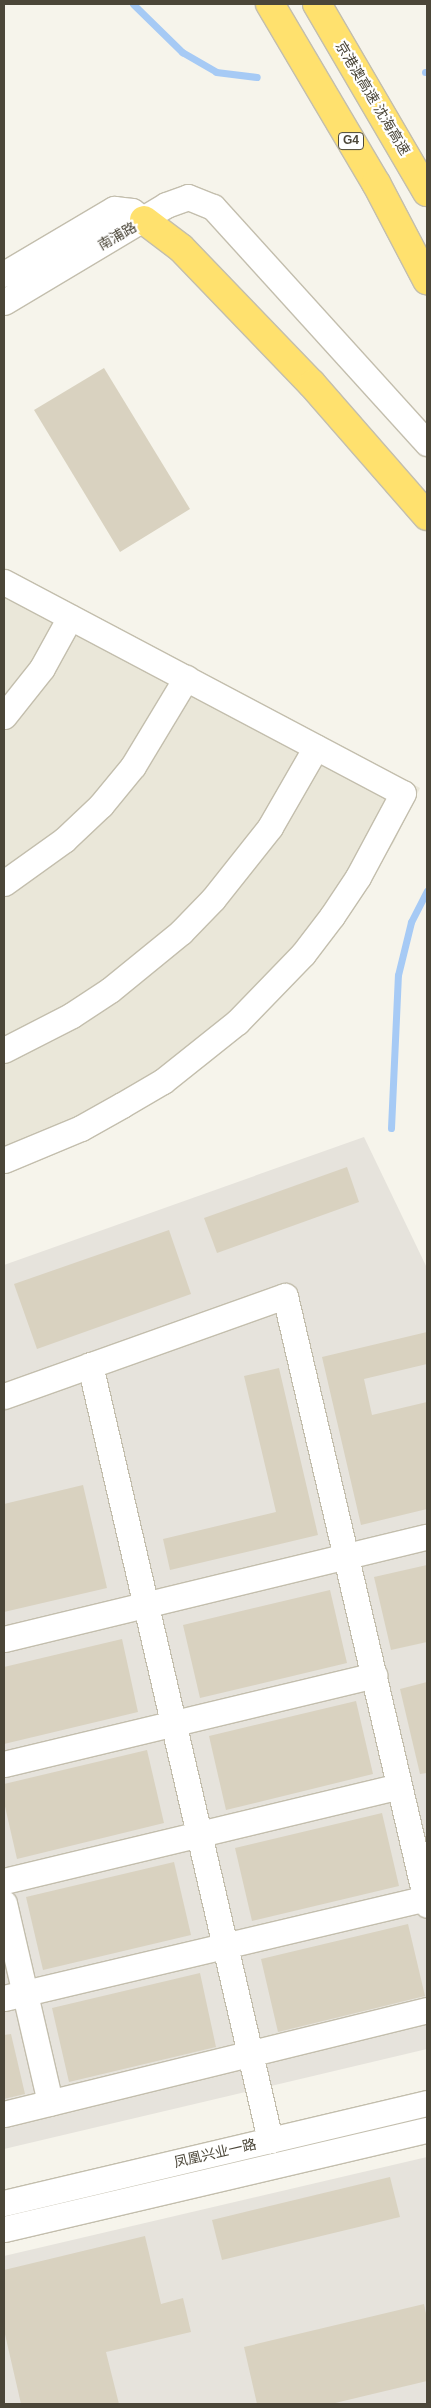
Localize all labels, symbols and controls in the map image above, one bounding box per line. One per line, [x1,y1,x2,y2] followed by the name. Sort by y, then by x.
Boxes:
[332,38,414,158] street label: 京港澳高速 沈海高速
[337,132,365,150] road number: G4
[95,218,139,254] street label: 南浦路
[172,2135,258,2171] street label: 凤凰兴业一路

